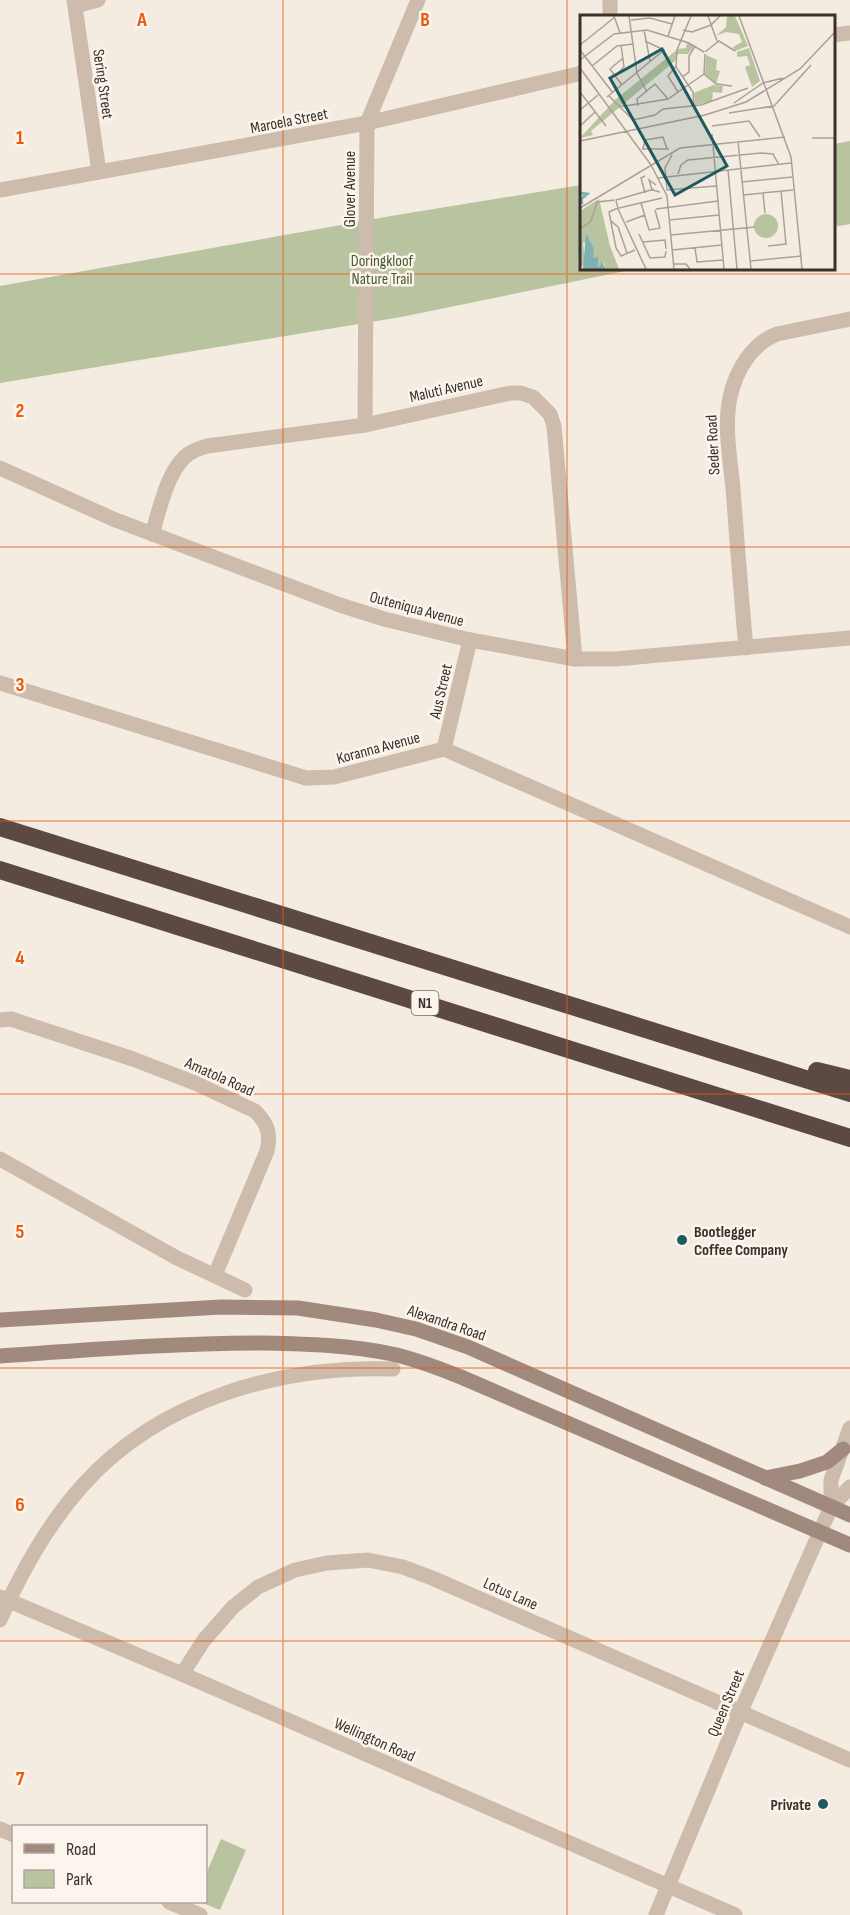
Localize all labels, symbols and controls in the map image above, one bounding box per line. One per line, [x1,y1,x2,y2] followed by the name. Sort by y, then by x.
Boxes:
[136,8,147,32] text: A
[420,8,430,32] text: B
[580,15,835,270] inset map
[88,48,117,120] street label: Sering Street
[249,105,330,138] street label: Maroela Street
[16,126,24,150] text: 1
[341,151,360,227] street label: Glover Avenue
[351,252,413,289] park label: Doringkloof Nature Trail
[408,372,485,407] street label: Maluti Avenue
[16,399,24,423] text: 2
[702,414,725,475] street label: Seder Road
[367,588,466,631] street label: Outeniqua Avenue
[426,662,457,722] street label: Aus Street
[16,673,25,697] text: 3
[335,728,422,769] street label: Koranna Avenue
[15,946,25,970] text: 4
[412,991,438,1015] road number: N1
[181,1053,257,1101] street label: Amatola Road
[16,1220,25,1244] text: 5
[694,1223,788,1260] place label: Bootlegger Coffee Company
[675,1233,689,1247] marker: Bootlegger Coffee Company
[404,1301,488,1346] street label: Alexandra Road
[15,1493,25,1517] text: 6
[480,1574,541,1615] street label: Lotus Lane
[704,1667,749,1740] street label: Queen Street
[331,1714,418,1767] street label: Wellington Road
[16,1767,25,1791] text: 7
[771,1796,811,1815] place label: Private
[816,1797,830,1811] marker: Private
[12,1825,207,1903] legend
[66,1839,96,1860] text: Road
[66,1869,92,1890] text: Park

